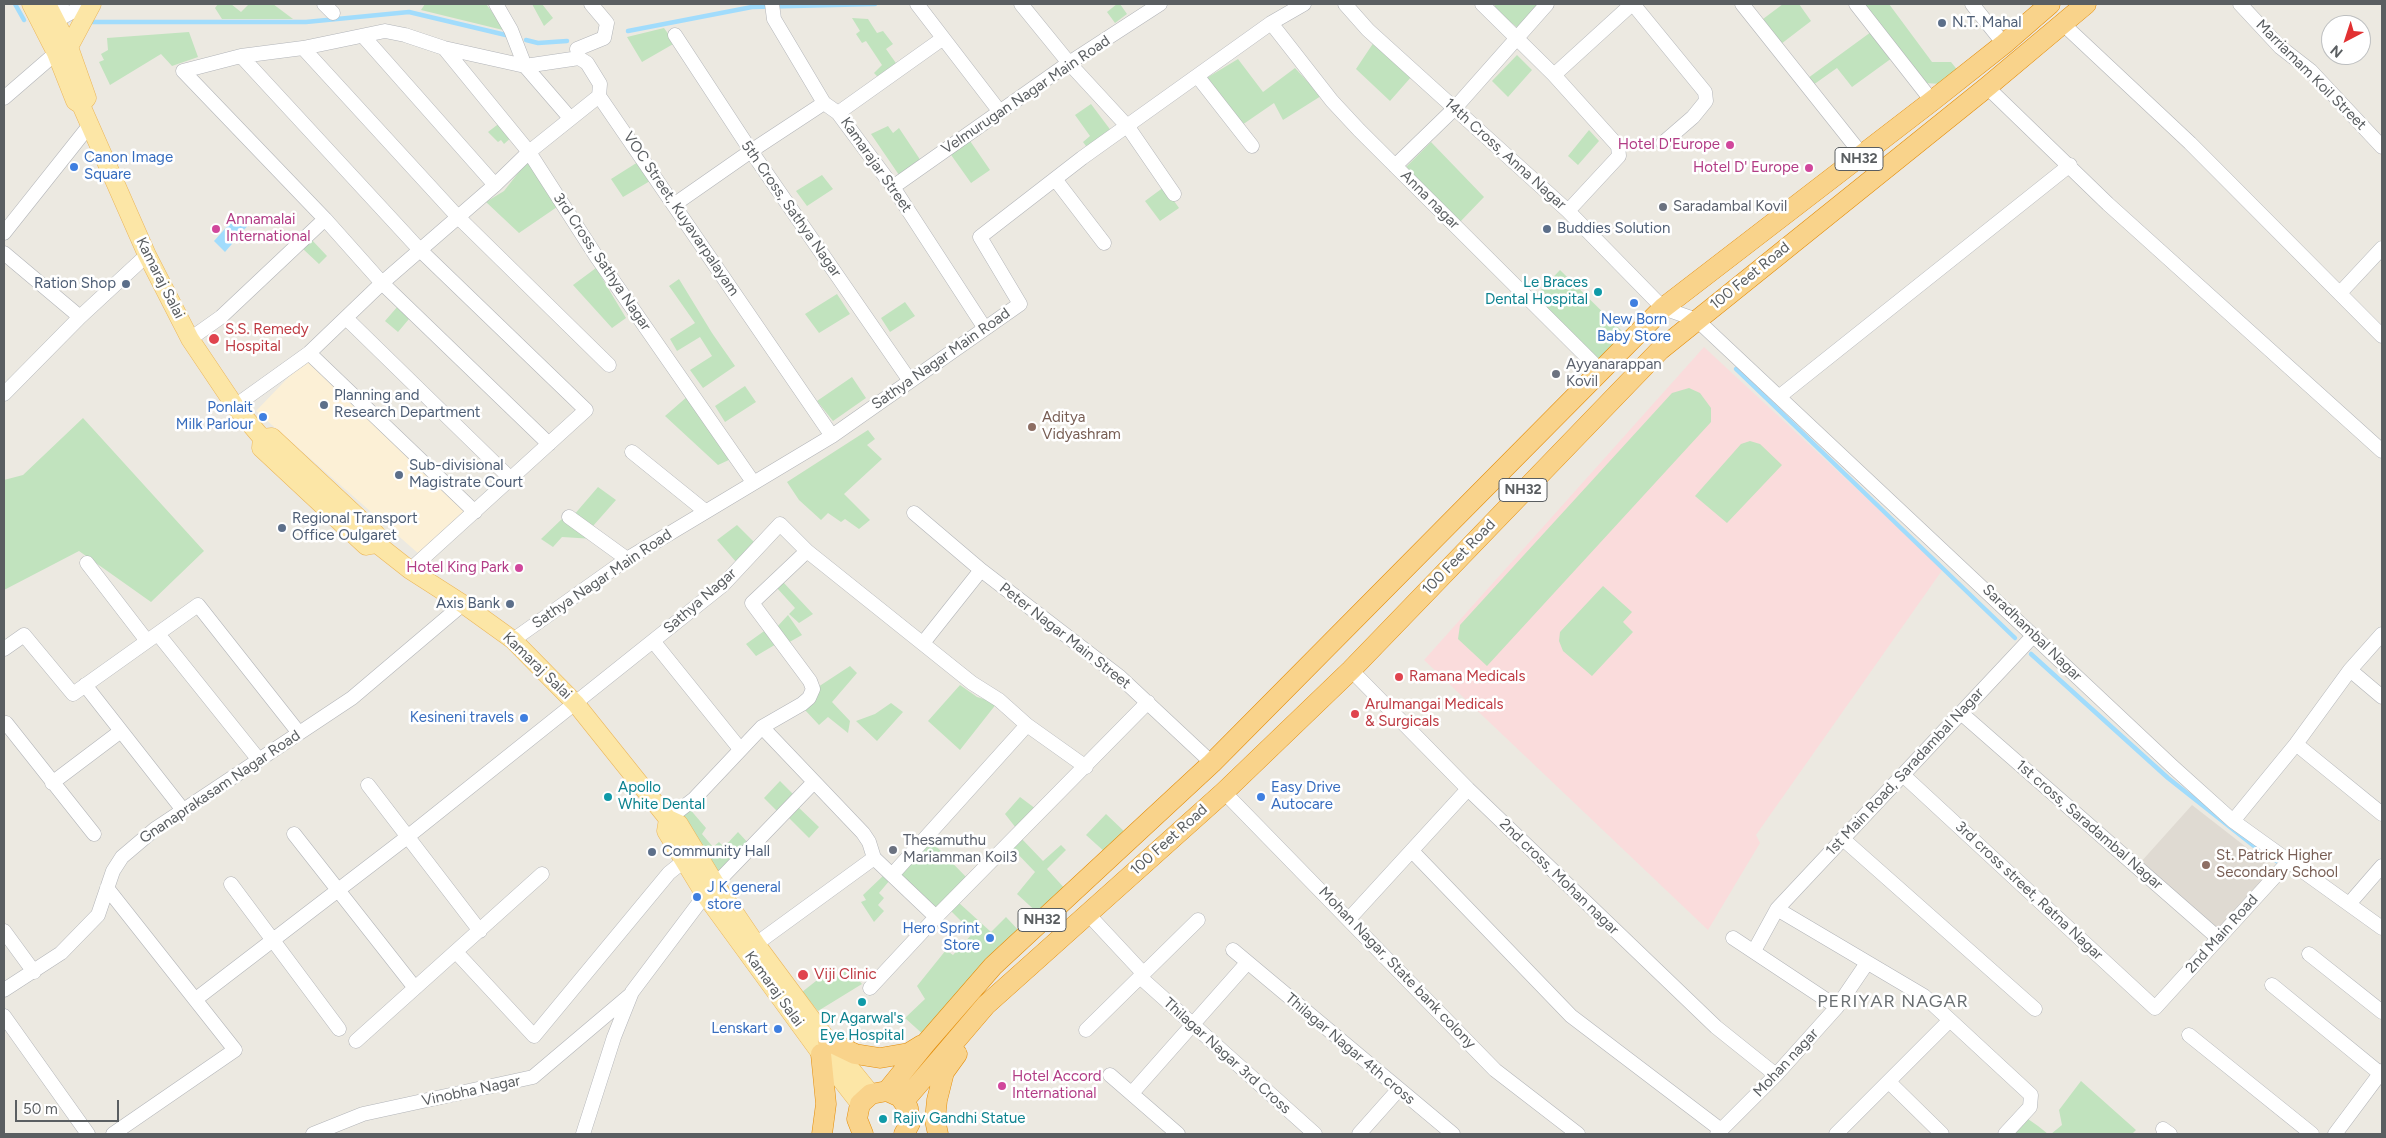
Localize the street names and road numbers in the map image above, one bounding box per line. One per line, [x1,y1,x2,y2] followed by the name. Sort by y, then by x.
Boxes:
[2252,16,2370,134] street label: Marriamam Koil Street
[938,32,1114,158] street label: Velmurugan Nagar Main Road
[1440,94,1570,214] street label: 14th Cross, Anna Nagar
[836,114,916,216] street label: Kamarajar Street
[619,128,743,300] street label: VOC Street, Kuyavarpalayam
[737,137,845,281] street label: 5th Cross, Sathya Nagar
[1835,148,1883,170] road number: NH32
[1397,167,1463,233] street label: Anna nagar
[549,190,655,334] street label: 3rd Cross, Sathya Nagar
[132,234,188,322] street label: Kamaraj Salai
[1706,238,1794,314] street label: 100 Feet Road
[868,304,1014,414] street label: Sathya Nagar Main Road
[1499,478,1547,502] road number: NH32
[1419,516,1499,598] street label: 100 Feet Road
[529,525,675,633] street label: Sathya Nagar Main Road
[660,564,740,638] street label: Sathya Nagar
[996,579,1134,693] street label: Peter Nagar Main Street
[1978,581,2086,685] street label: Saradhambal Nagar
[499,629,575,703] street label: Kamaraj Salai
[1822,684,1988,860] street label: 1st Main Road, Saradambal Nagar
[136,726,304,848] street label: Gnanaprakasam Nagar Road
[2012,756,2166,894] street label: 1st cross, Saradambal Nagar
[1127,801,1211,879] street label: 100 Feet Road
[1495,815,1623,939] street label: 2nd cross, Mohan nagar
[1951,818,2107,964] street label: 3rd cross street, Ratna Nagar
[1315,883,1479,1053] street label: Mohan Nagar, State bank colony
[2182,891,2262,977] street label: 2nd Main Road
[1018,908,1066,932] road number: NH32
[741,948,807,1030] street label: Kamaraj Salai
[1282,989,1418,1109] street label: Thilagar Nagar 4th cross
[1160,994,1294,1118] street label: Thilagar Nagar 3rd Cross
[1750,1025,1822,1101] street label: Mohan nagar
[420,1072,522,1110] street label: Vinobha Nagar

